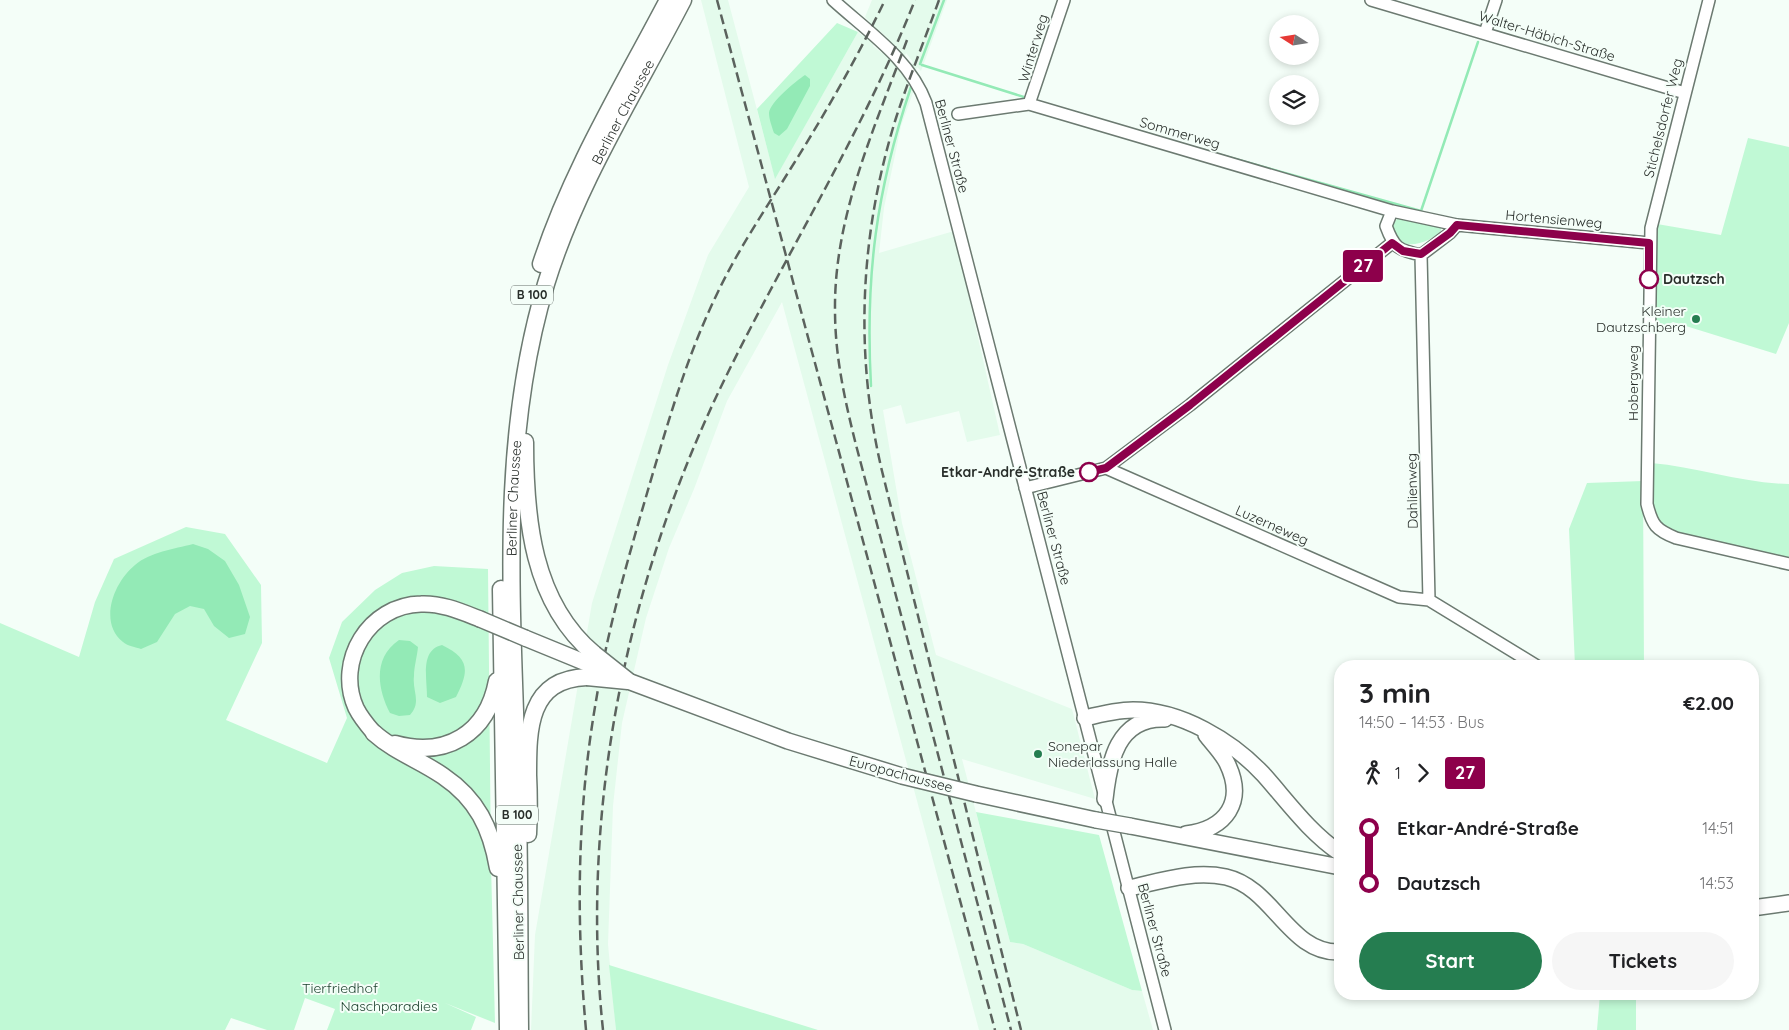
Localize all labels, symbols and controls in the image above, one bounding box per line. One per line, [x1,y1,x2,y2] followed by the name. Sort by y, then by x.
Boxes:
[1477,7,1618,65] street label: Walter-Häbich-Straße
[1014,12,1052,84] street label: Winterweg
[1269,15,1319,65] north arrow
[1269,15,1319,125] map controls
[588,56,658,167] street label: Berliner Chaussee
[1639,56,1687,180] street label: Stichelsdorfer Weg
[1269,75,1319,125] button: layers
[931,97,973,195] street label: Berliner Straße
[1138,113,1222,153] street label: Sommerweg
[1505,206,1603,232] street label: Hortensienweg
[1340,250,1386,282] line badge: 27
[1353,254,1373,277] text: 27
[1639,269,1659,289] marker: Dautzsch
[1663,270,1725,288] place label: Dautzsch
[511,286,553,304] road number: B 100
[1596,302,1687,336] place label: Kleiner Dautzschberg
[1690,313,1702,325] marker: Kleiner Dautzschberg
[1624,345,1642,421] street label: Hobergweg
[502,439,526,556] street label: Berliner Chaussee
[1402,453,1422,529] street label: Dahlienweg
[1079,462,1099,482] marker: Etkar-André-Straße
[941,463,1075,481] place label: Etkar-André-Straße
[1033,489,1075,587] street label: Berliner Straße
[1233,501,1311,549] street label: Luzerneweg
[1359,675,1431,710] text: 3 min
[1683,691,1734,715] text: €2.00
[1359,712,1484,732] text: 14:50 – 14:53 · Bus
[1048,737,1177,771] place label: Sonepar Niederlassung Halle
[1032,748,1044,760] marker: Sonepar Niederlassung Halle
[847,751,955,797] street label: Europachaussee
[1359,759,1387,787] icon: walk
[1409,759,1437,787] icon: forward
[1455,761,1475,784] text: 27
[1395,763,1401,783] text: 1
[496,806,538,824] road number: B 100
[1397,816,1579,840] text: Etkar-André-Straße
[1702,818,1734,838] text: 14:51
[508,844,528,960] street label: Berliner Chaussee
[1397,871,1481,895] text: Dautzsch
[1700,873,1734,893] text: 14:53
[1134,881,1176,979] street label: Berliner Straße
[1359,932,1542,990] button: Start
[1552,932,1734,990] button: Tickets
[302,979,378,997] park label: Tierfriedhof
[340,997,438,1015] park label: Naschparadies

